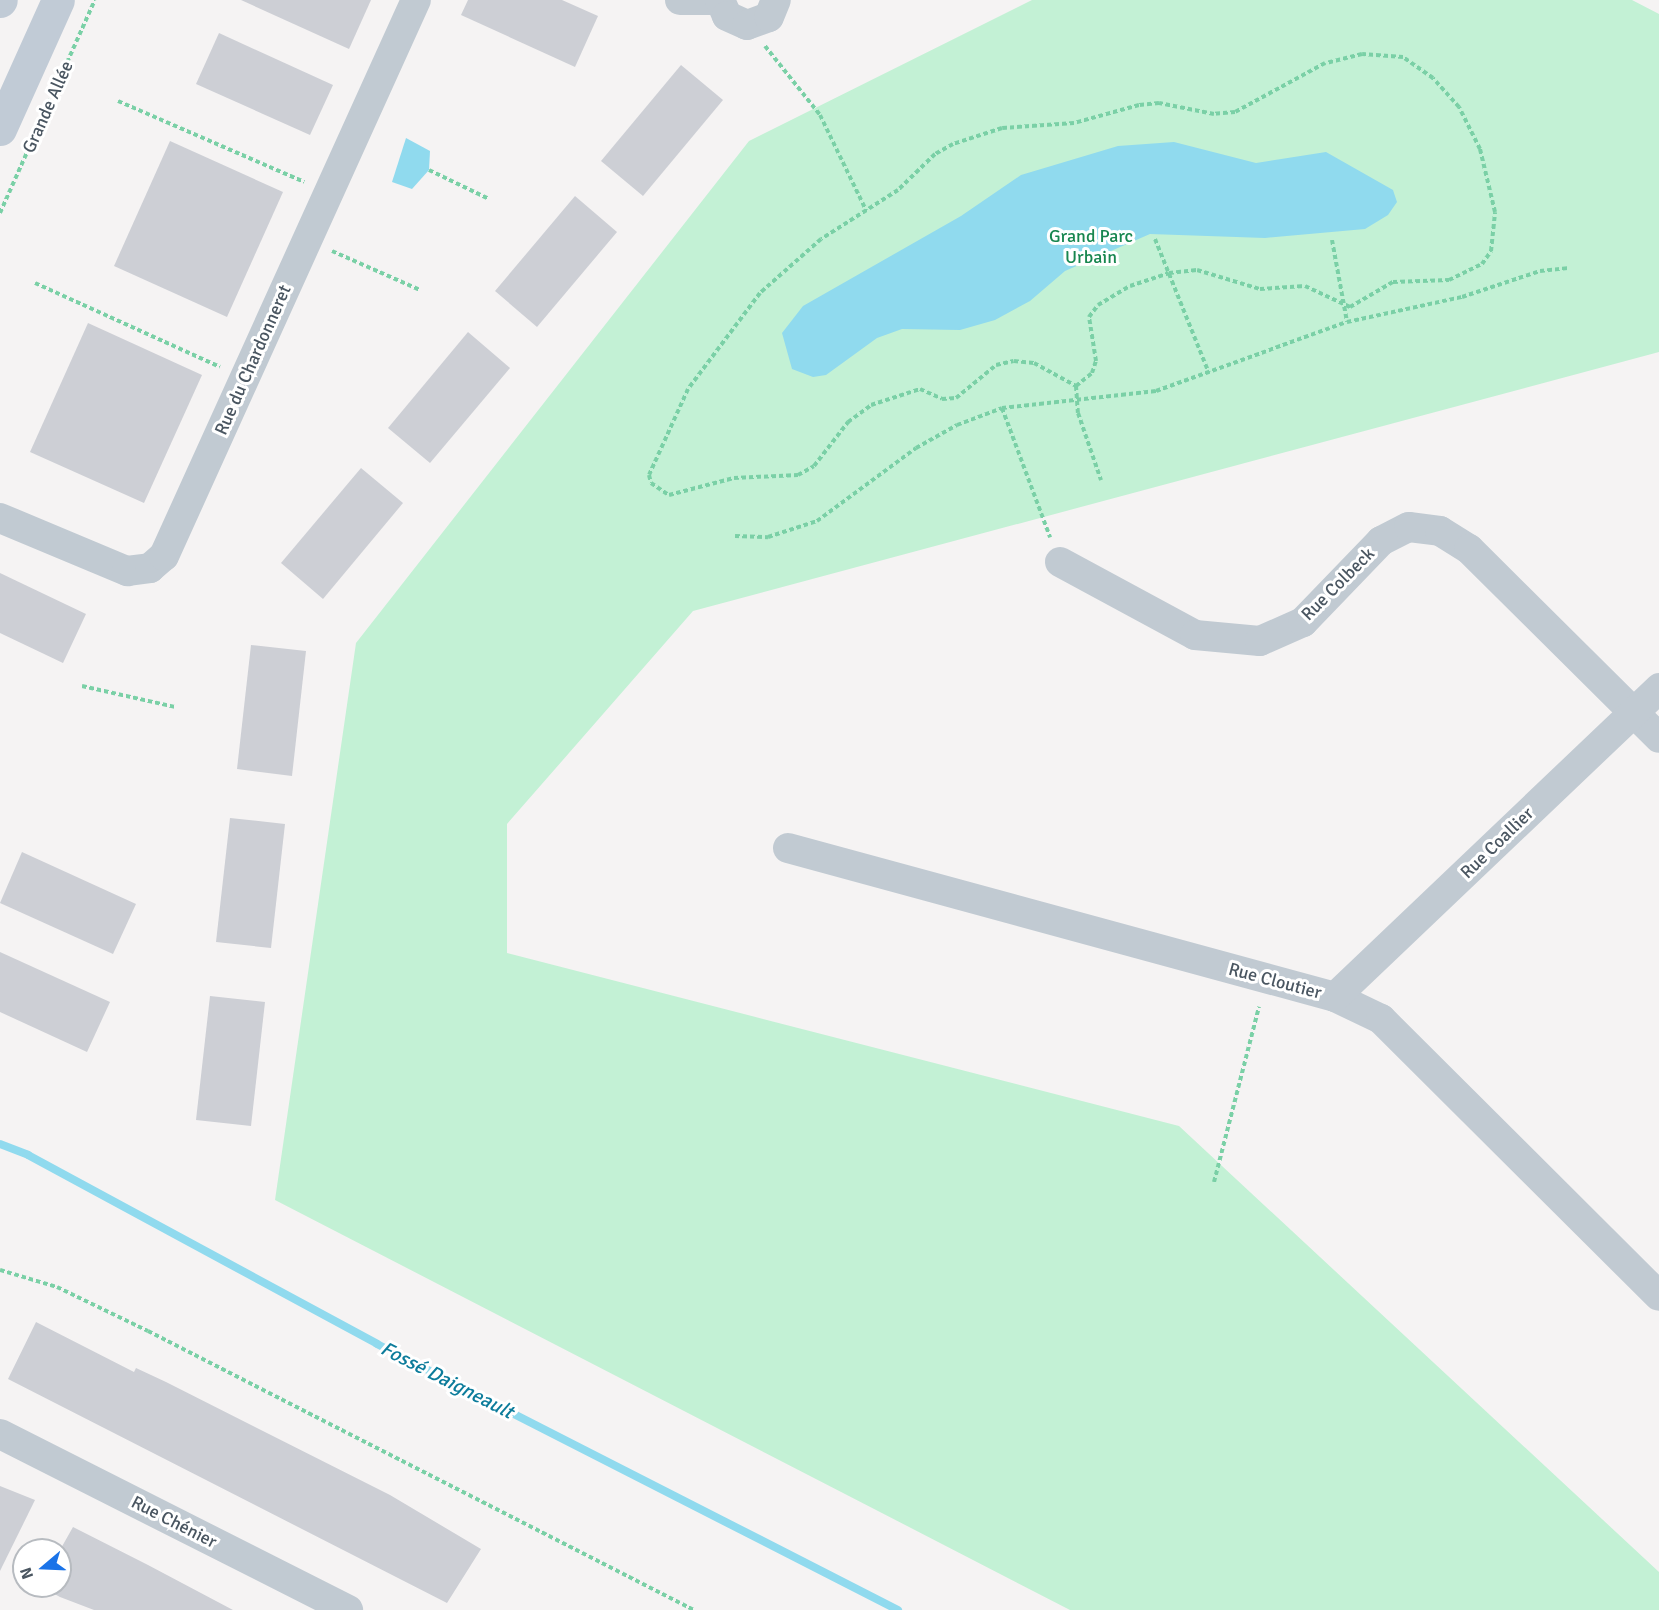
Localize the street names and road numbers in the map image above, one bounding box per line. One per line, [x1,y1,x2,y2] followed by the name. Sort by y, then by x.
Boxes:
[18,58,78,156] street label: Grande Allée
[210,282,296,438] street label: Rue du Chardonneret
[1297,543,1379,625] street label: Rue Colbeck
[1456,803,1538,883] street label: Rue Coallier
[1226,958,1324,1004] street label: Rue Cloutier
[128,1491,220,1553] street label: Rue Chénier

